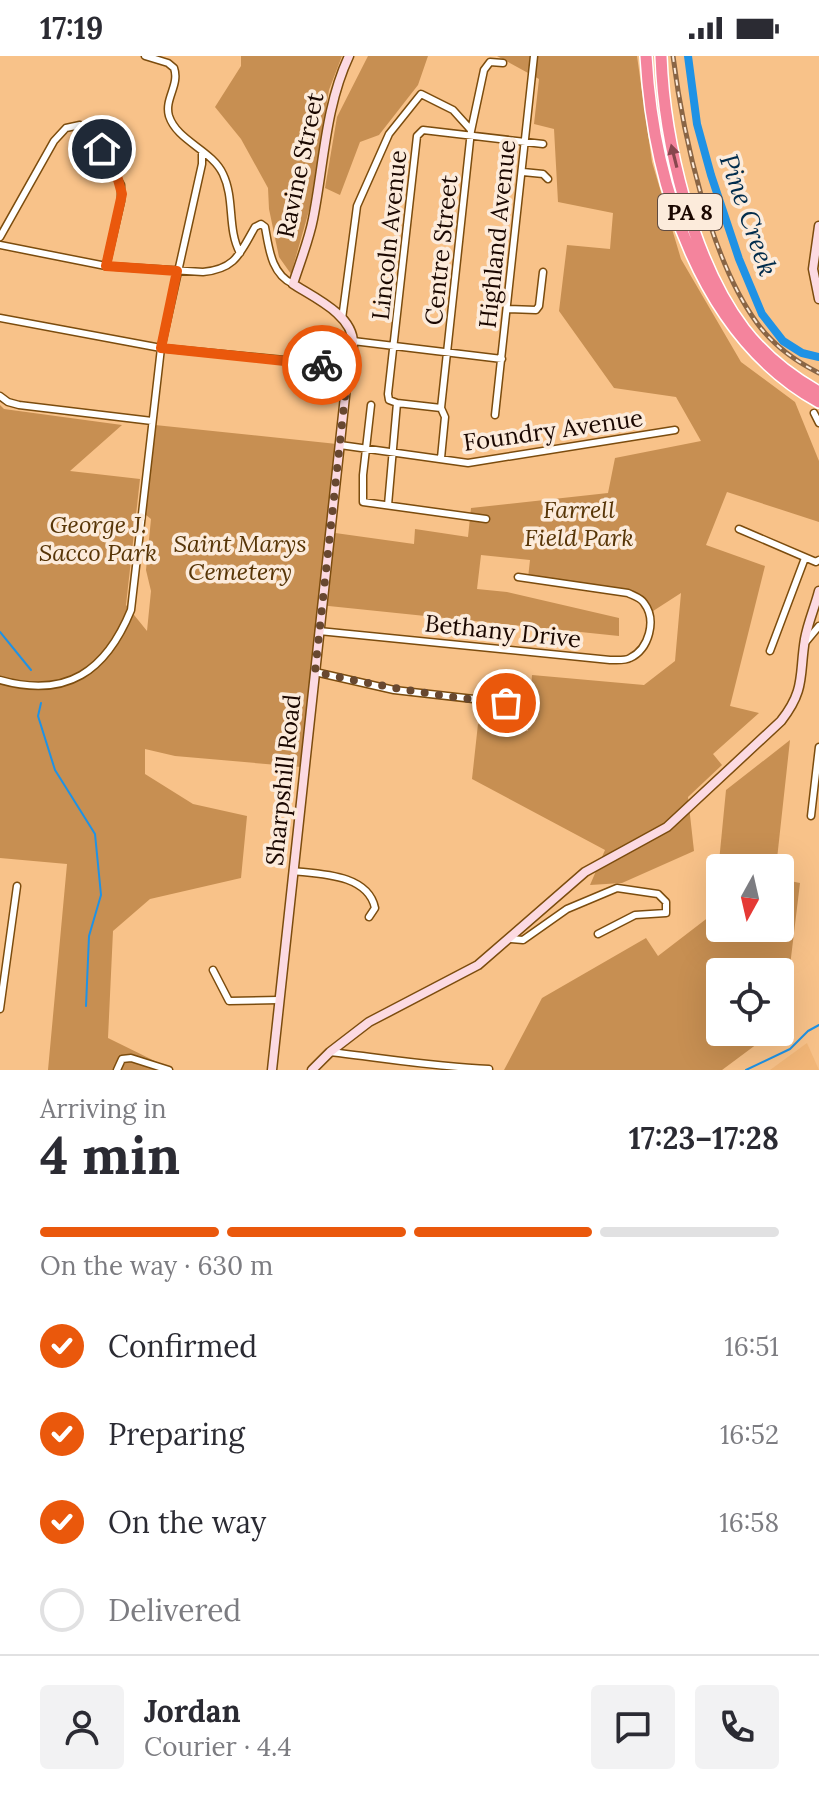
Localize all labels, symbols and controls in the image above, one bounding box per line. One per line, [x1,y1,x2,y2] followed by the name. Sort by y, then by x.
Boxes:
[40,9,103,47] text: 17:19
[269,89,331,241] street label: Ravine Street
[68,115,136,183] pin
[80,127,124,171] icon: home
[472,138,522,330] street label: Highland Avenue
[667,143,680,168] one-way arrow
[365,148,413,322] street label: Lincoln Avenue
[713,150,785,280] water label: Pine Creek
[418,173,464,327] street label: Centre Street
[658,194,722,230] road number: PA 8
[282,325,362,405] courier
[300,343,344,387] icon: bike
[461,402,645,458] street label: Foundry Avenue
[524,494,634,553] park label: Farrell Field Park
[39,509,157,568] park label: George J. Sacco Park
[173,528,307,587] park label: Saint Marys Cemetery
[423,607,583,655] street label: Bethany Drive
[472,669,540,737] pin
[484,681,528,725] icon: bag
[259,693,307,867] street label: Sharpshill Road
[706,854,794,942] north arrow
[706,854,794,1046] map controls
[706,958,794,1046] button: locate
[40,1092,167,1125] text: Arriving in
[629,1119,779,1157] text: 17:23–17:28
[40,1122,180,1188] text: 4 min
[40,1249,273,1282] text: On the way · 630 m
[40,1324,84,1368] icon: check
[108,1327,257,1365] text: Confirmed
[724,1330,779,1363] text: 16:51
[40,1412,84,1456] icon: check
[108,1415,245,1453] text: Preparing
[720,1418,779,1451] text: 16:52
[40,1500,84,1544] icon: check
[108,1503,266,1541] text: On the way
[719,1506,779,1539] text: 16:58
[108,1591,241,1629] text: Delivered
[40,1685,124,1769] button: person
[591,1685,675,1769] button: chat
[695,1685,779,1769] button: phone
[144,1692,241,1730] text: Jordan
[144,1730,292,1763] text: Courier · 4.4

